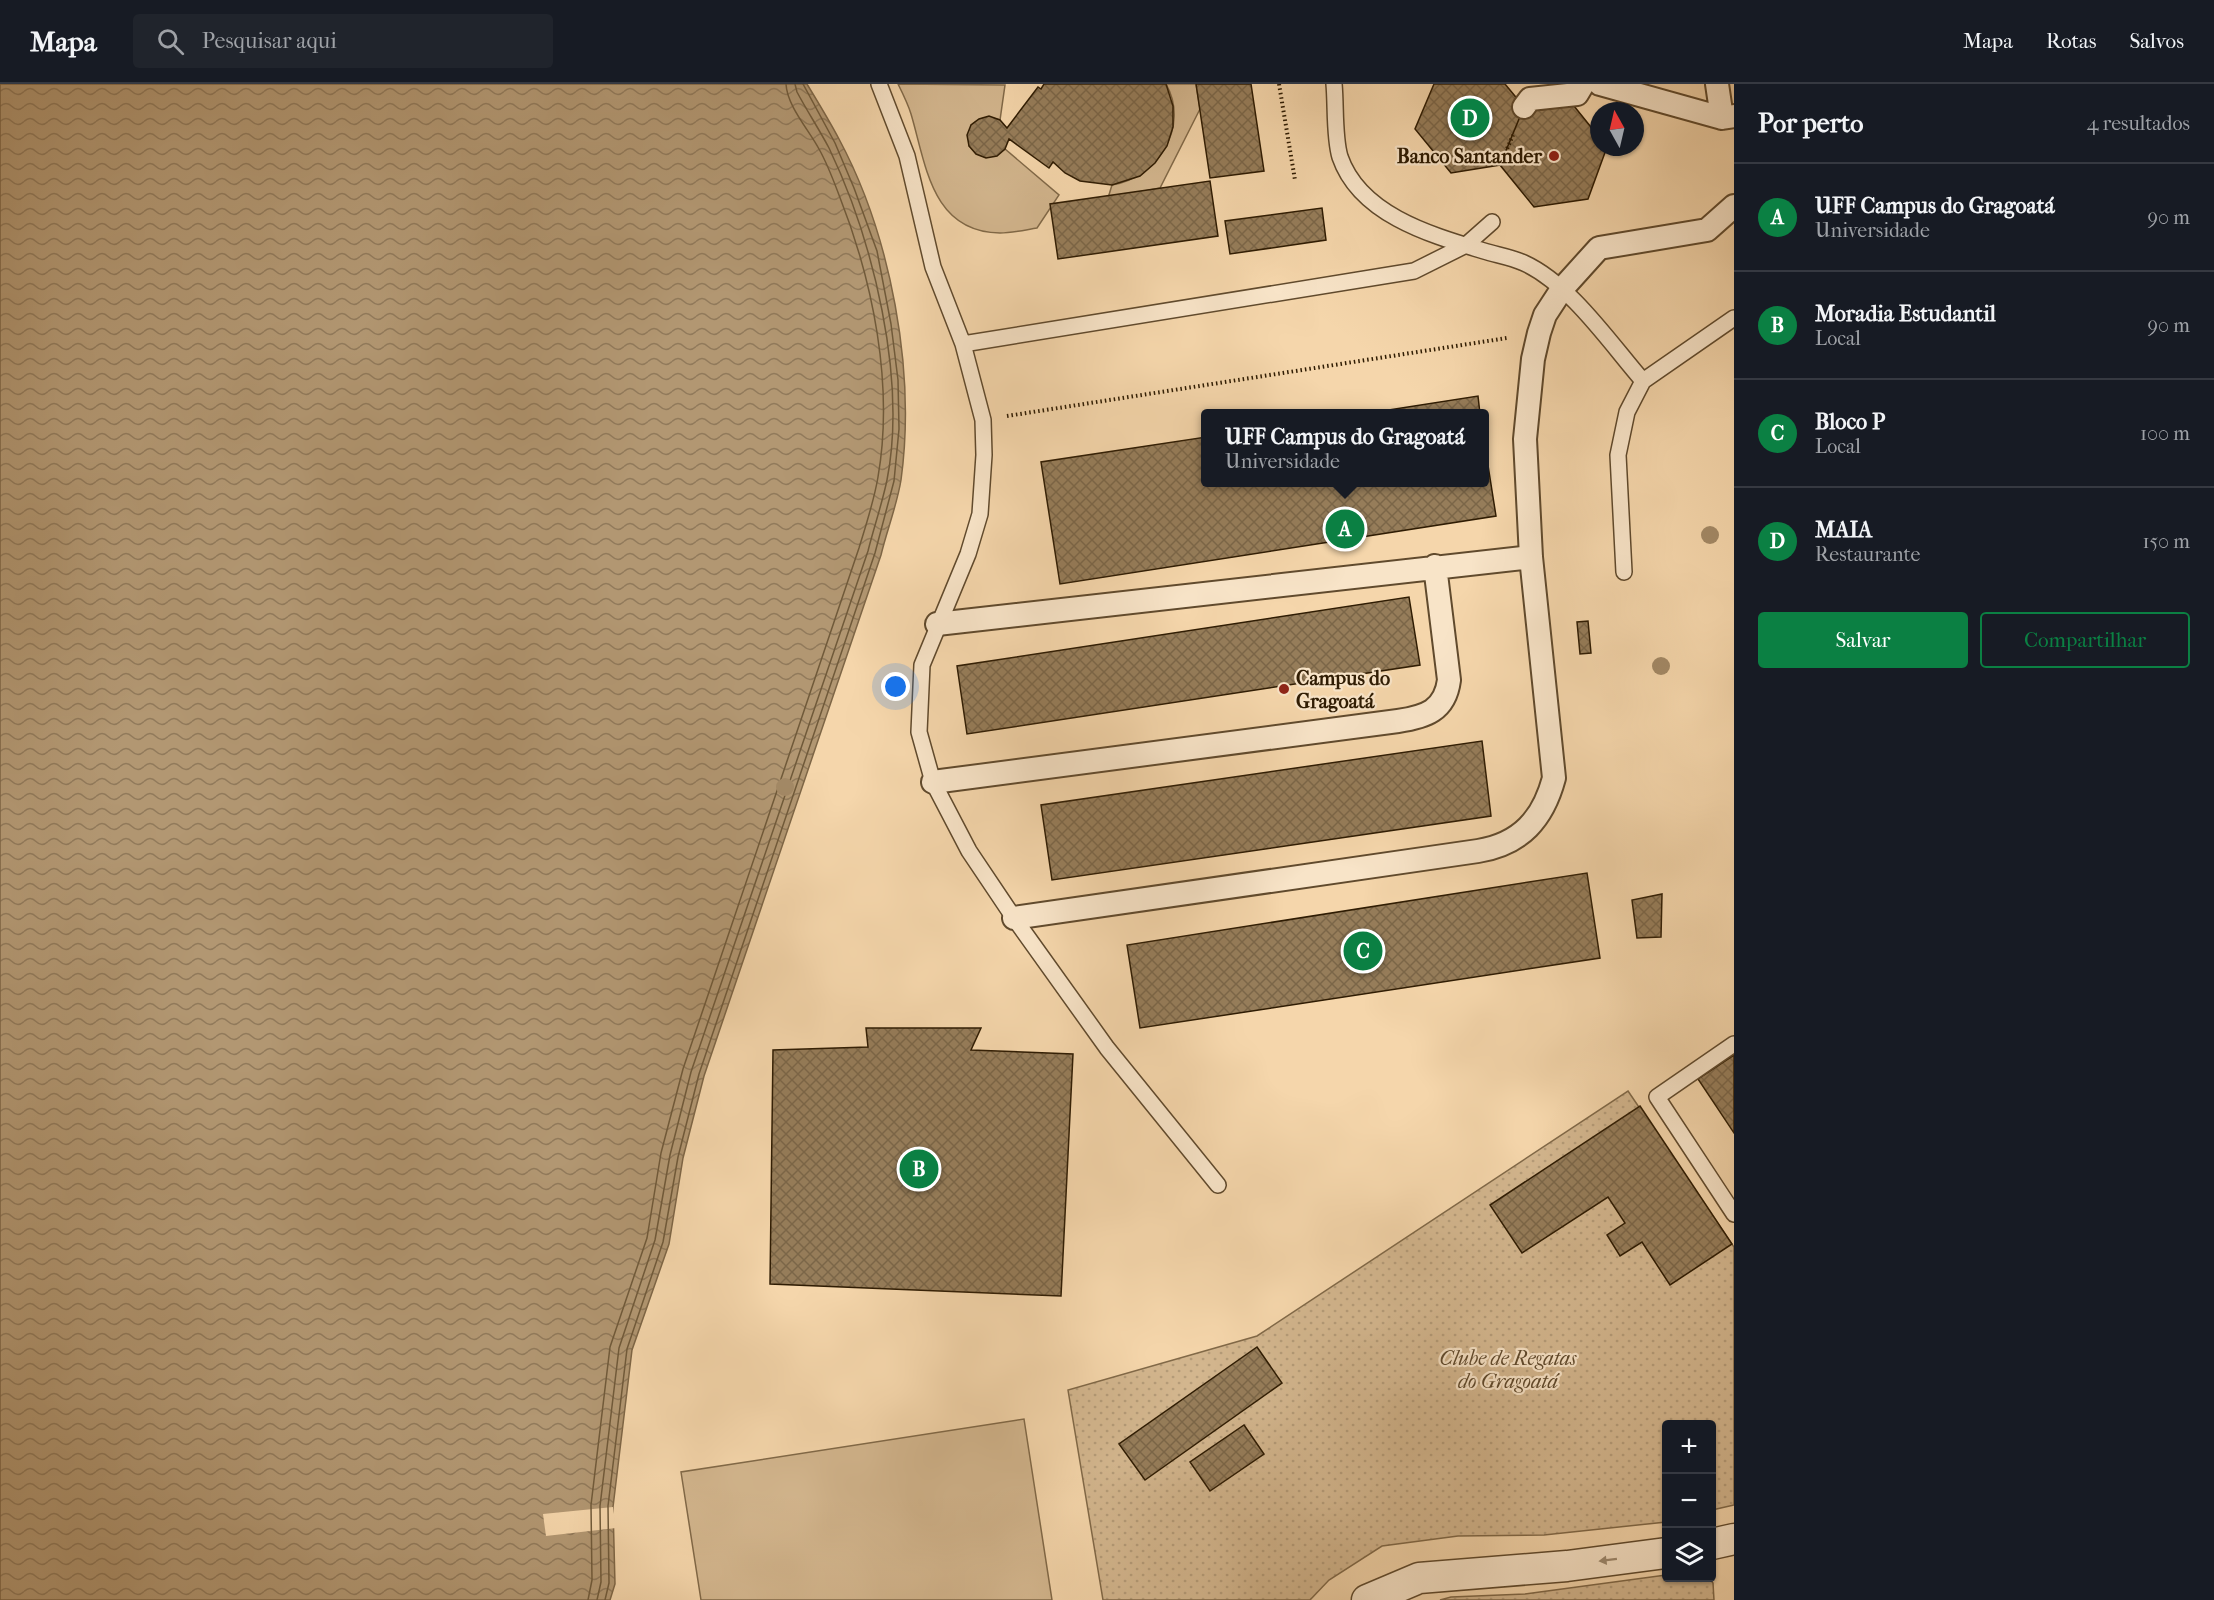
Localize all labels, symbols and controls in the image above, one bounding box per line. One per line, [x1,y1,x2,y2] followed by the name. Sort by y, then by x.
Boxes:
[133,14,553,68] search box
[30,25,97,58] text: Mapa
[154,25,187,58] icon: search
[202,28,337,54] text: Pesquisar aqui
[1963,29,2013,53] text: Mapa
[2046,29,2096,53] text: Rotas
[2129,29,2184,53] text: Salvos
[1450,96,1490,141] pin: D
[1590,102,1644,156] north arrow
[1758,108,1863,139] text: Por perto
[2087,112,2190,135] text: 4 resultados
[1397,145,1542,168] place label: Banco Santander
[1547,149,1561,163] marker: Banco Santander
[1815,193,2055,219] text: UFF Campus do Gragoatá
[1771,206,1784,229] text: A
[2148,206,2190,229] text: 90 m
[1815,219,1930,242] text: Universidade
[1815,301,1996,327] text: Moradia Estudantil
[1771,314,1784,337] text: B
[2148,314,2190,337] text: 90 m
[1815,327,1861,350] text: Local
[1201,409,1489,487] popup
[1815,409,1885,435] text: Bloco P
[1771,422,1784,445] text: C
[2140,422,2190,445] text: 100 m
[1225,424,1465,450] text: UFF Campus do Gragoatá
[1815,435,1861,458] text: Local
[1225,450,1340,473] text: Universidade
[1326,506,1364,552] pin: A
[1815,517,1872,543] text: MAIA
[1770,530,1785,553] text: D
[2142,530,2190,553] text: 150 m
[1815,543,1920,566] text: Restaurante
[1758,612,1968,668] button: Salvar
[1980,612,2190,668] button: Compartilhar
[1296,667,1390,713] place label: Campus do Gragoatá
[881,672,910,701] your location
[1277,682,1291,696] marker: Campus do Gragoatá
[1344,928,1382,974] pin: C
[900,1146,938,1192] pin: B
[1440,1347,1577,1393] park label: Clube de Regatas do Gragoatá
[1662,1420,1716,1582] map controls
[1662,1420,1716,1474] button: +
[1662,1474,1716,1528] button: −
[1662,1528,1716,1582] button: layers
[1599,1556,1618,1565] one-way arrow

